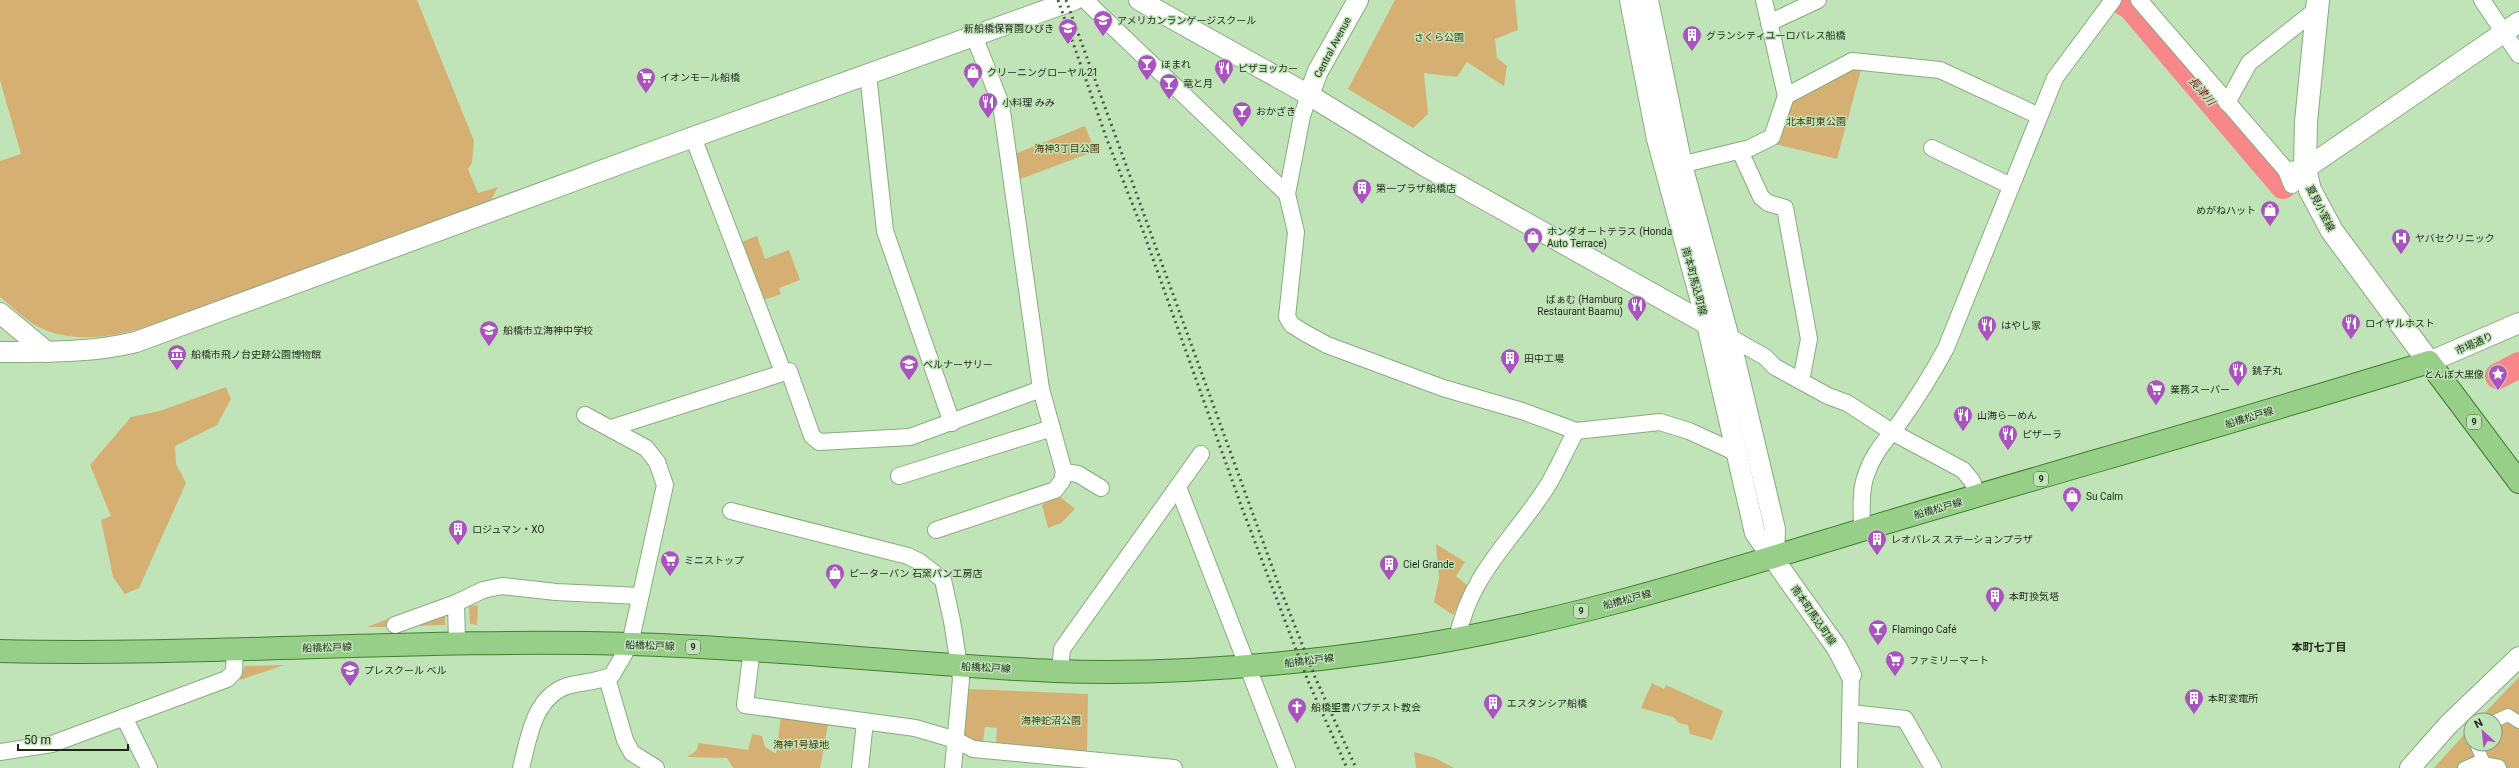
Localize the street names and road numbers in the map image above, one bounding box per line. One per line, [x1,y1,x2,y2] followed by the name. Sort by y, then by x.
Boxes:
[1312,15,1353,79] street label: Central Avenue
[2304,183,2337,233] street label: 夏見小室線
[1680,246,1709,316] street label: 南本町馬込町線
[2454,330,2495,357] street label: 市場通り
[2224,405,2275,430] street label: 船橋松戸線
[2467,415,2481,429] road number: 9
[2034,472,2048,486] road number: 9
[1913,496,1964,521] street label: 船橋松戸線
[1789,583,1838,647] street label: 南本町馬込町線
[1602,588,1653,611] street label: 船橋松戸線
[1574,604,1588,618] road number: 9
[625,639,675,652] street label: 船橋松戸線
[686,640,700,654] road number: 9
[302,641,352,654] street label: 船橋松戸線
[1284,652,1335,669] street label: 船橋松戸線
[961,661,1011,674] street label: 船橋松戸線

